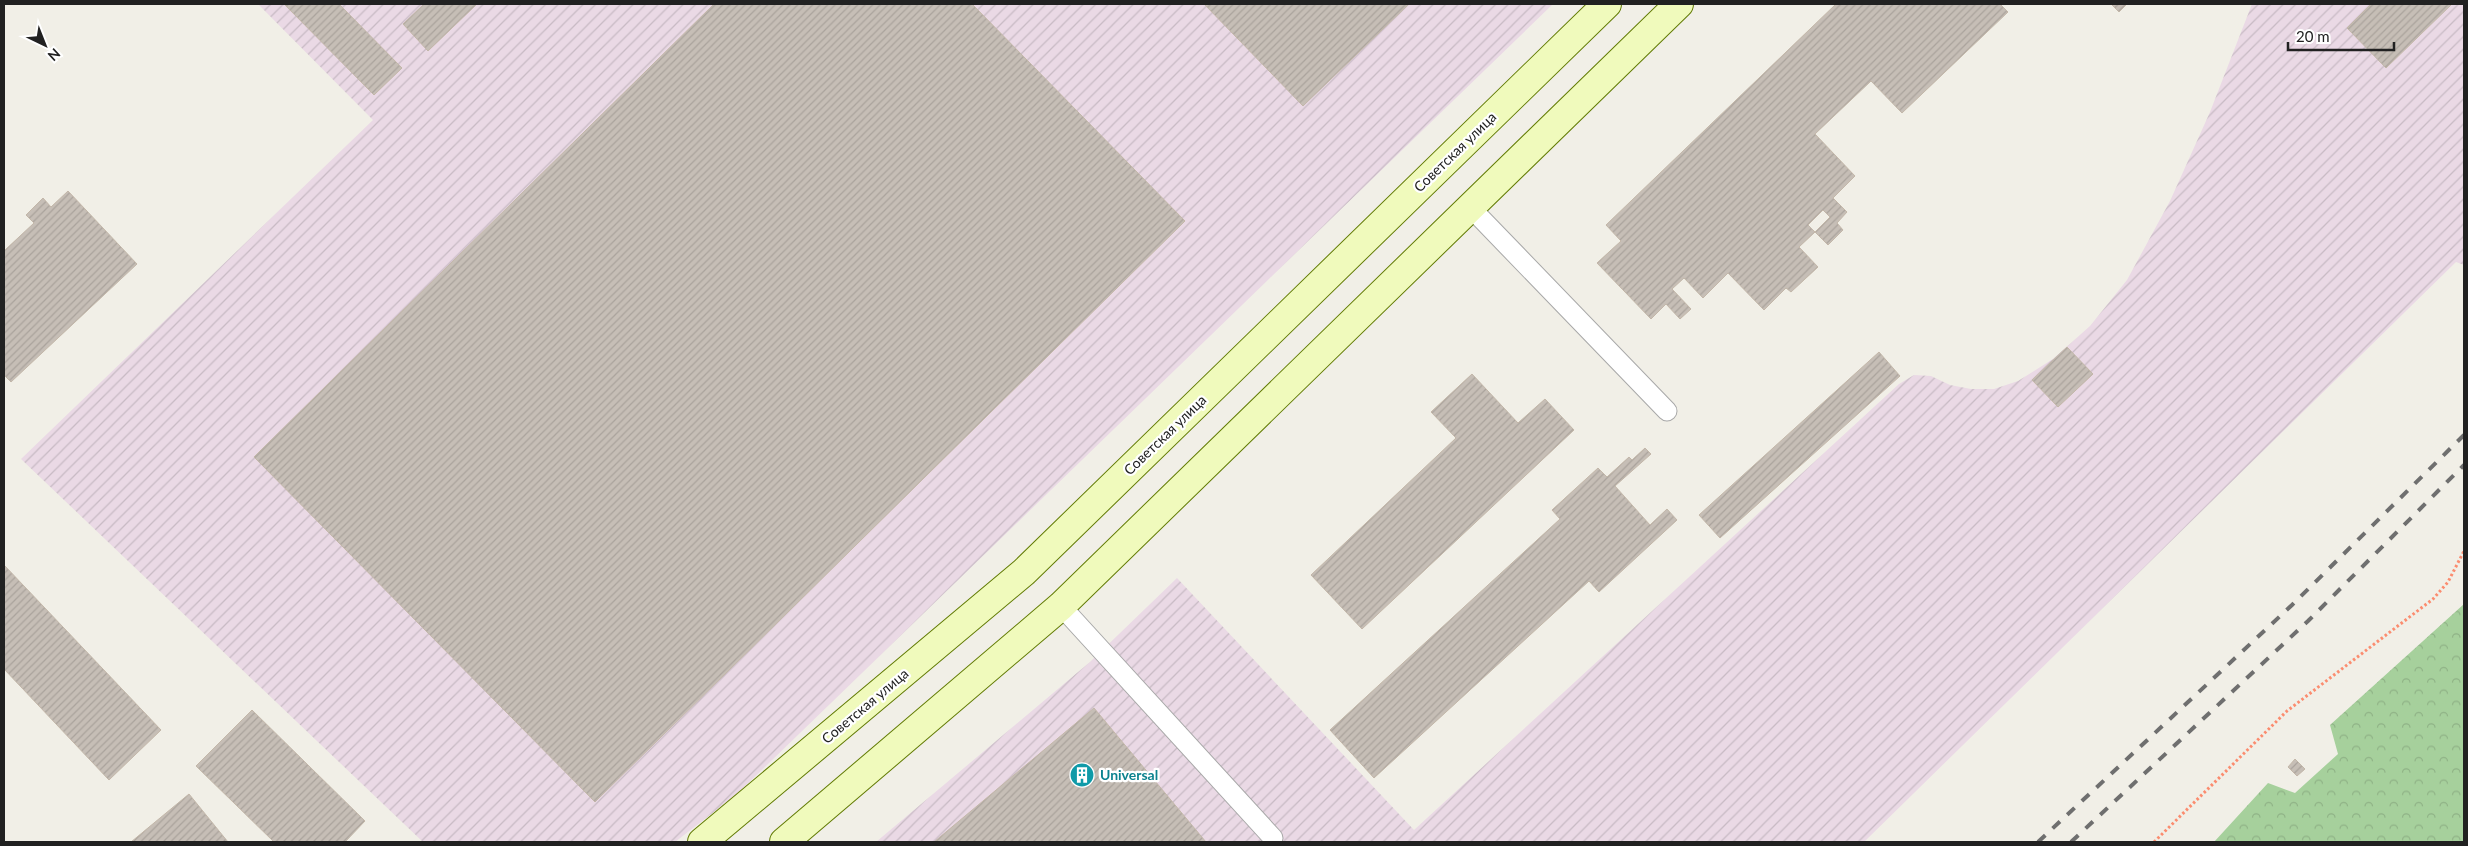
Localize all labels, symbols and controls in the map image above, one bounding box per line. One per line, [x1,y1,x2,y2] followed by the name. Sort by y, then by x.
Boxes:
[20,20,70,70] north arrow
[2288,20,2394,52] scale bar
[2296,27,2330,45] text: 20 m
[44,45,64,65] text: N
[1410,108,1499,195] street label: Советская улица
[1120,391,1209,478] street label: Советская улица
[818,664,911,747] street label: Советская улица
[1069,762,1095,788] building icon: Universal
[1100,766,1158,783] place label: Universal

